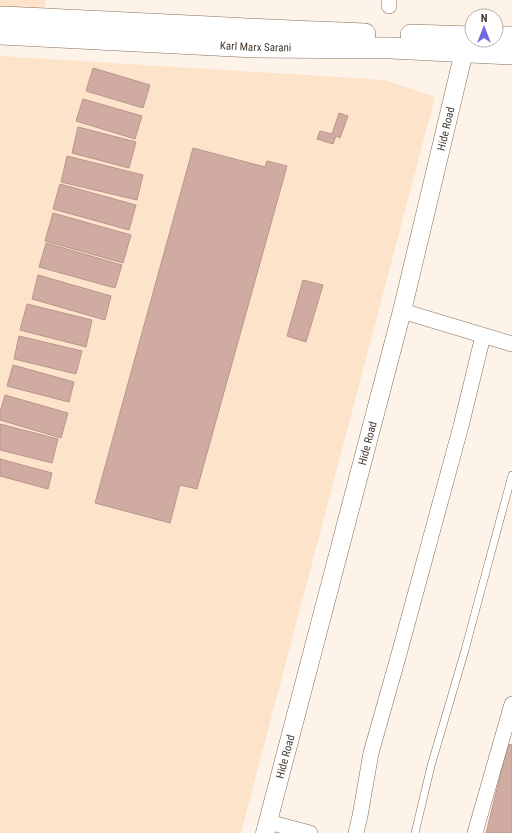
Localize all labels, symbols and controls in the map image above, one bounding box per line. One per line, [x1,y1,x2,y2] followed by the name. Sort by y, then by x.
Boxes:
[464,8,504,48] north arrow
[481,12,488,25] text: N
[220,39,291,54] street label: Karl Marx Sarani
[435,106,458,152] street label: Hide Road
[356,420,380,467] street label: Hide Road
[274,733,297,780] street label: Hide Road

